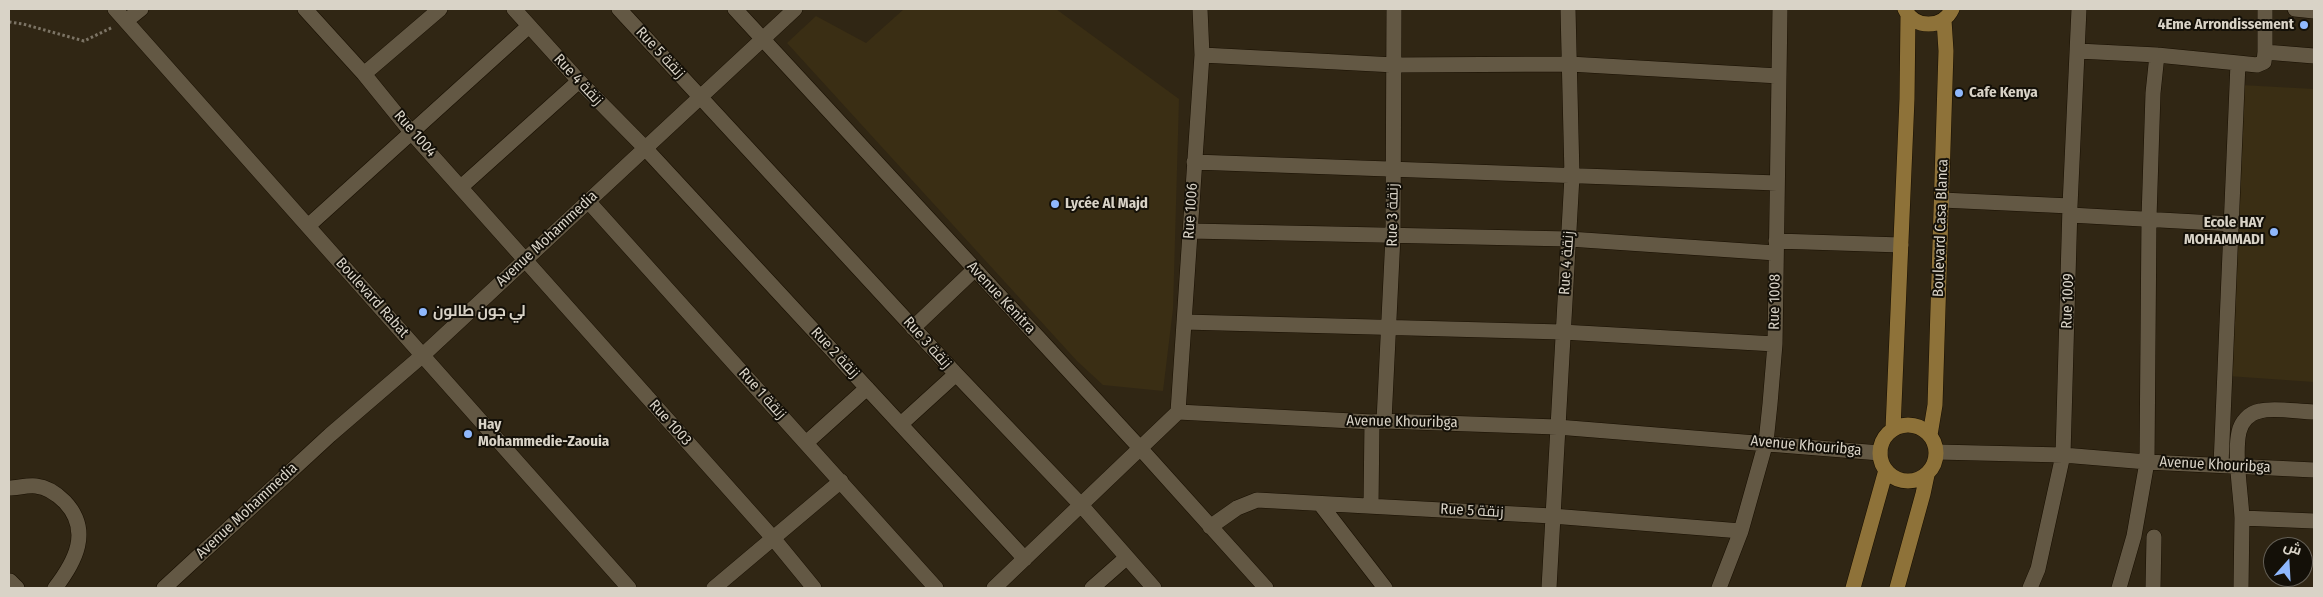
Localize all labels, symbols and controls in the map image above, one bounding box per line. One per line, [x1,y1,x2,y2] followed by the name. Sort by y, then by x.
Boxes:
[2158,16,2294,34] place label: 4Eme Arrondissement
[2298,19,2310,31] marker: 4Eme Arrondissement
[632,24,688,82] street label: Rue 5 زنقة
[550,50,606,110] street label: Rue 4 زنقة
[1969,84,2038,102] place label: Cafe Kenya
[1953,87,1965,99] marker: Cafe Kenya
[390,107,440,161] street label: Rue 1004
[1930,159,1952,297] street label: Boulevard Casa Blanca
[1180,183,1202,239] street label: Rue 1006
[1383,183,1403,247] street label: Rue 3 زنقة
[493,187,601,291] street label: Avenue Mohammedia
[1065,195,1148,213] place label: Lycée Al Majd
[1049,198,1061,210] marker: Lycée Al Majd
[2184,214,2264,249] place label: Ecole HAY MOHAMMADI
[2268,226,2280,238] marker: Ecole HAY MOHAMMADI
[1556,230,1578,296] street label: Rue 4 زنقة
[332,255,412,341] street label: Boulevard Rabat
[963,258,1039,338] street label: Avenue Kenitra
[2058,273,2078,329] street label: Rue 1009
[1766,274,1784,330] street label: Rue 1008
[433,303,526,321] place label: لي جون طالون
[417,306,429,318] marker: لي جون طالون
[899,313,955,373] street label: Rue 3 زنقة
[807,324,863,382] street label: Rue 2 زنقة
[734,365,790,423] street label: Rue 1 زنقة
[645,397,695,449] street label: Rue 1003
[1346,412,1458,432] street label: Avenue Khouribga
[478,416,609,451] place label: Hay Mohammedie-Zaouia
[462,428,474,440] marker: Hay Mohammedie-Zaouia
[1750,432,1862,460] street label: Avenue Khouribga
[2159,453,2271,477] street label: Avenue Khouribga
[193,459,301,563] street label: Avenue Mohammedia
[1440,500,1504,522] street label: Rue 5 زنقة
[2263,537,2313,587] north arrow
[2281,537,2304,559] text: ش

